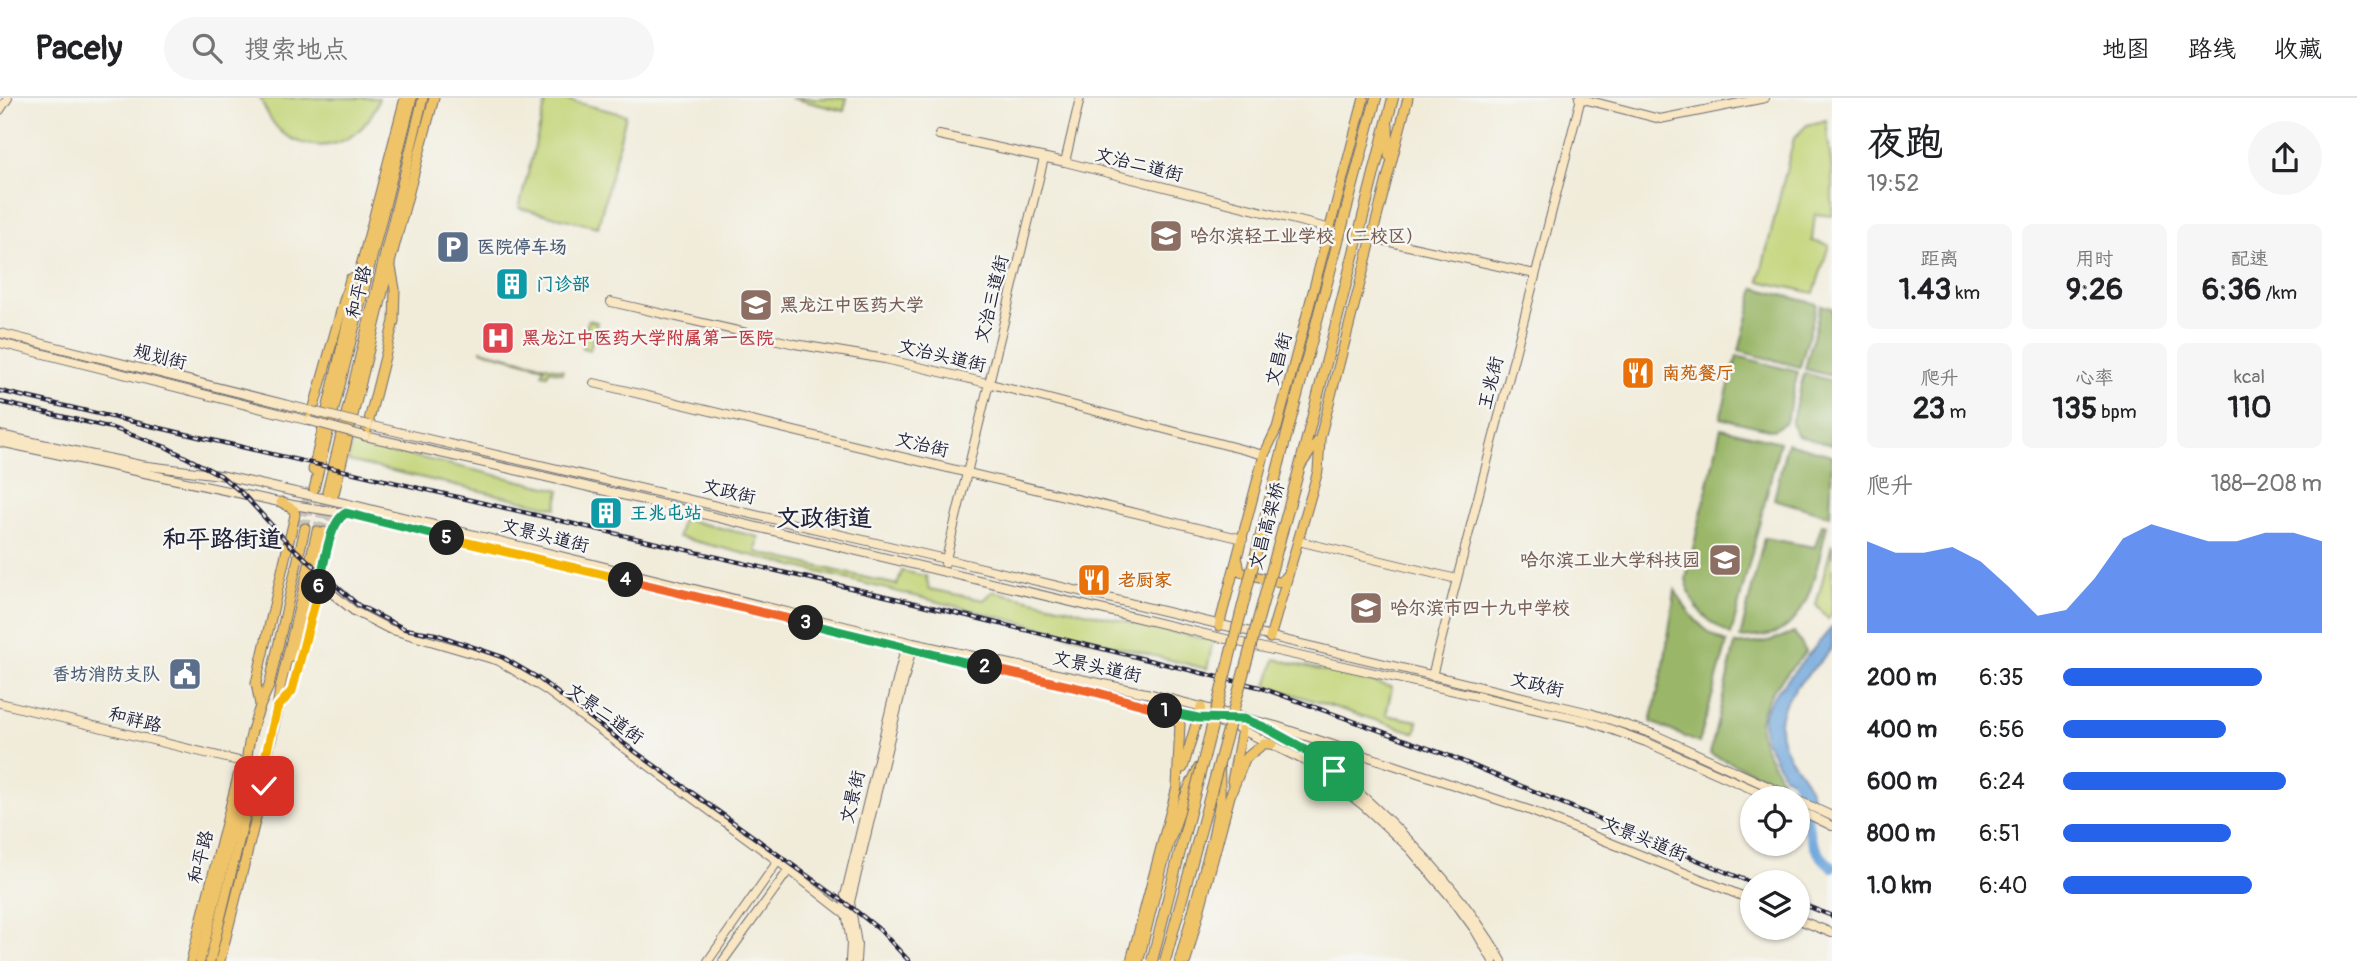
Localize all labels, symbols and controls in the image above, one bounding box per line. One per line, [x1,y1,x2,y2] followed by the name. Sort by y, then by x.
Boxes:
[164,17,654,80] search box
[35,28,122,69] text: Pacely
[188,29,226,67] icon: search
[244,34,348,66] text: 搜索地点
[2102,35,2150,64] text: 地图
[2188,35,2236,64] text: 路线
[2274,35,2322,64] text: 收藏
[1867,119,1943,167] text: 夜跑
[2248,121,2322,195] button: share
[1093,143,1185,187] street label: 文治二道街
[1867,169,1919,198] text: 19:52
[1147,217,1185,255] school or university icon: 哈尔滨轻工业学校（二校区）
[1190,225,1424,248] place label: 哈尔滨轻工业学校（二校区）
[434,228,472,266] parking icon: 医院停车场
[477,236,567,259] place label: 医院停车场
[1920,247,1959,271] text: 距离
[2075,247,2114,271] text: 用时
[2230,247,2269,271] text: 配速
[970,253,1014,345] street label: 文治三道街
[341,263,377,321] street label: 和平路
[493,265,531,303] building icon: 门诊部
[1899,271,1951,308] text: 1.43
[2066,271,2123,308] text: 9:26
[2202,271,2261,308] text: 6:36
[536,273,590,296] place label: 门诊部
[1951,281,1980,305] text: km
[2261,281,2297,305] text: /km
[737,286,775,324] school or university icon: 黑龙江中医药大学
[780,294,924,317] place label: 黑龙江中医药大学
[479,319,517,357] hospital icon: 黑龙江中医药大学附属第一医院
[522,327,774,350] place label: 黑龙江中医药大学附属第一医院
[1261,330,1297,388] street label: 文昌街
[896,335,988,377] street label: 文治头道街
[131,339,189,375] street label: 规划街
[1473,354,1509,412] street label: 王兆街
[1619,354,1657,392] restaurant icon: 南苑餐厅
[1662,362,1734,385] place label: 南苑餐厅
[2234,365,2265,389] text: kcal
[1920,366,1959,390] text: 爬升
[2075,366,2114,390] text: 心率
[2228,389,2271,426] text: 110
[1913,390,1945,427] text: 23
[2052,390,2097,427] text: 135
[1945,400,1966,424] text: m
[2097,400,2137,424] text: bpm
[893,428,951,462] street label: 文治街
[2211,469,2322,498] text: 188–208 m
[1867,471,1913,500] text: 爬升
[700,475,758,509] street label: 文政街
[1244,480,1290,572] street label: 文昌高架桥
[587,494,625,532] building icon: 王兆屯站
[630,502,702,525] place label: 王兆屯站
[776,504,872,533] district label: 文政街道
[499,514,591,558] street label: 文景头道街
[430,520,464,556] pin: 5
[162,525,282,554] district label: 和平路街道
[441,525,452,549] text: 5
[1706,541,1744,579] school or university icon: 哈尔滨工业大学科技园
[1520,549,1700,572] place label: 哈尔滨工业大学科技园
[1075,561,1113,599] restaurant icon: 老厨家
[608,562,644,598] pin: 4
[620,567,631,591] text: 4
[1118,569,1172,592] place label: 老厨家
[302,570,336,604] pin: 6
[313,574,324,598] text: 6
[1347,589,1385,627] school or university icon: 哈尔滨市四十九中学校
[1390,597,1570,620] place label: 哈尔滨市四十九中学校
[788,606,824,640] pin: 3
[800,610,811,634] text: 3
[1051,646,1143,688] street label: 文景头道街
[968,650,1002,684] pin: 2
[979,654,990,678] text: 2
[166,655,204,693] public building icon: 香坊消防支队
[52,663,160,686] place label: 香坊消防支队
[1867,663,1937,692] text: 200 m
[1979,663,2024,692] text: 6:35
[1508,668,1566,702] street label: 文政街
[562,678,648,750] street label: 文景二道街
[1148,694,1182,728] pin: 1
[1161,698,1168,722] text: 1
[106,702,164,738] street label: 和祥路
[1867,715,1937,744] text: 400 m
[1979,715,2024,744] text: 6:56
[1304,741,1364,801] pin
[1315,752,1353,790] icon: arrive
[234,756,294,816] pin
[245,767,283,805] icon: check
[1867,767,1937,796] text: 600 m
[1979,767,2025,796] text: 6:24
[836,768,870,826] street label: 文景街
[1740,786,1810,940] map controls
[1740,786,1810,856] button: locate
[1598,811,1690,867] street label: 文景头道街
[1867,819,1935,848] text: 800 m
[1979,819,2020,848] text: 6:51
[183,828,219,886] street label: 和平路
[1740,870,1810,940] button: layers
[1867,871,1932,900] text: 1.0 km
[1979,871,2028,900] text: 6:40

